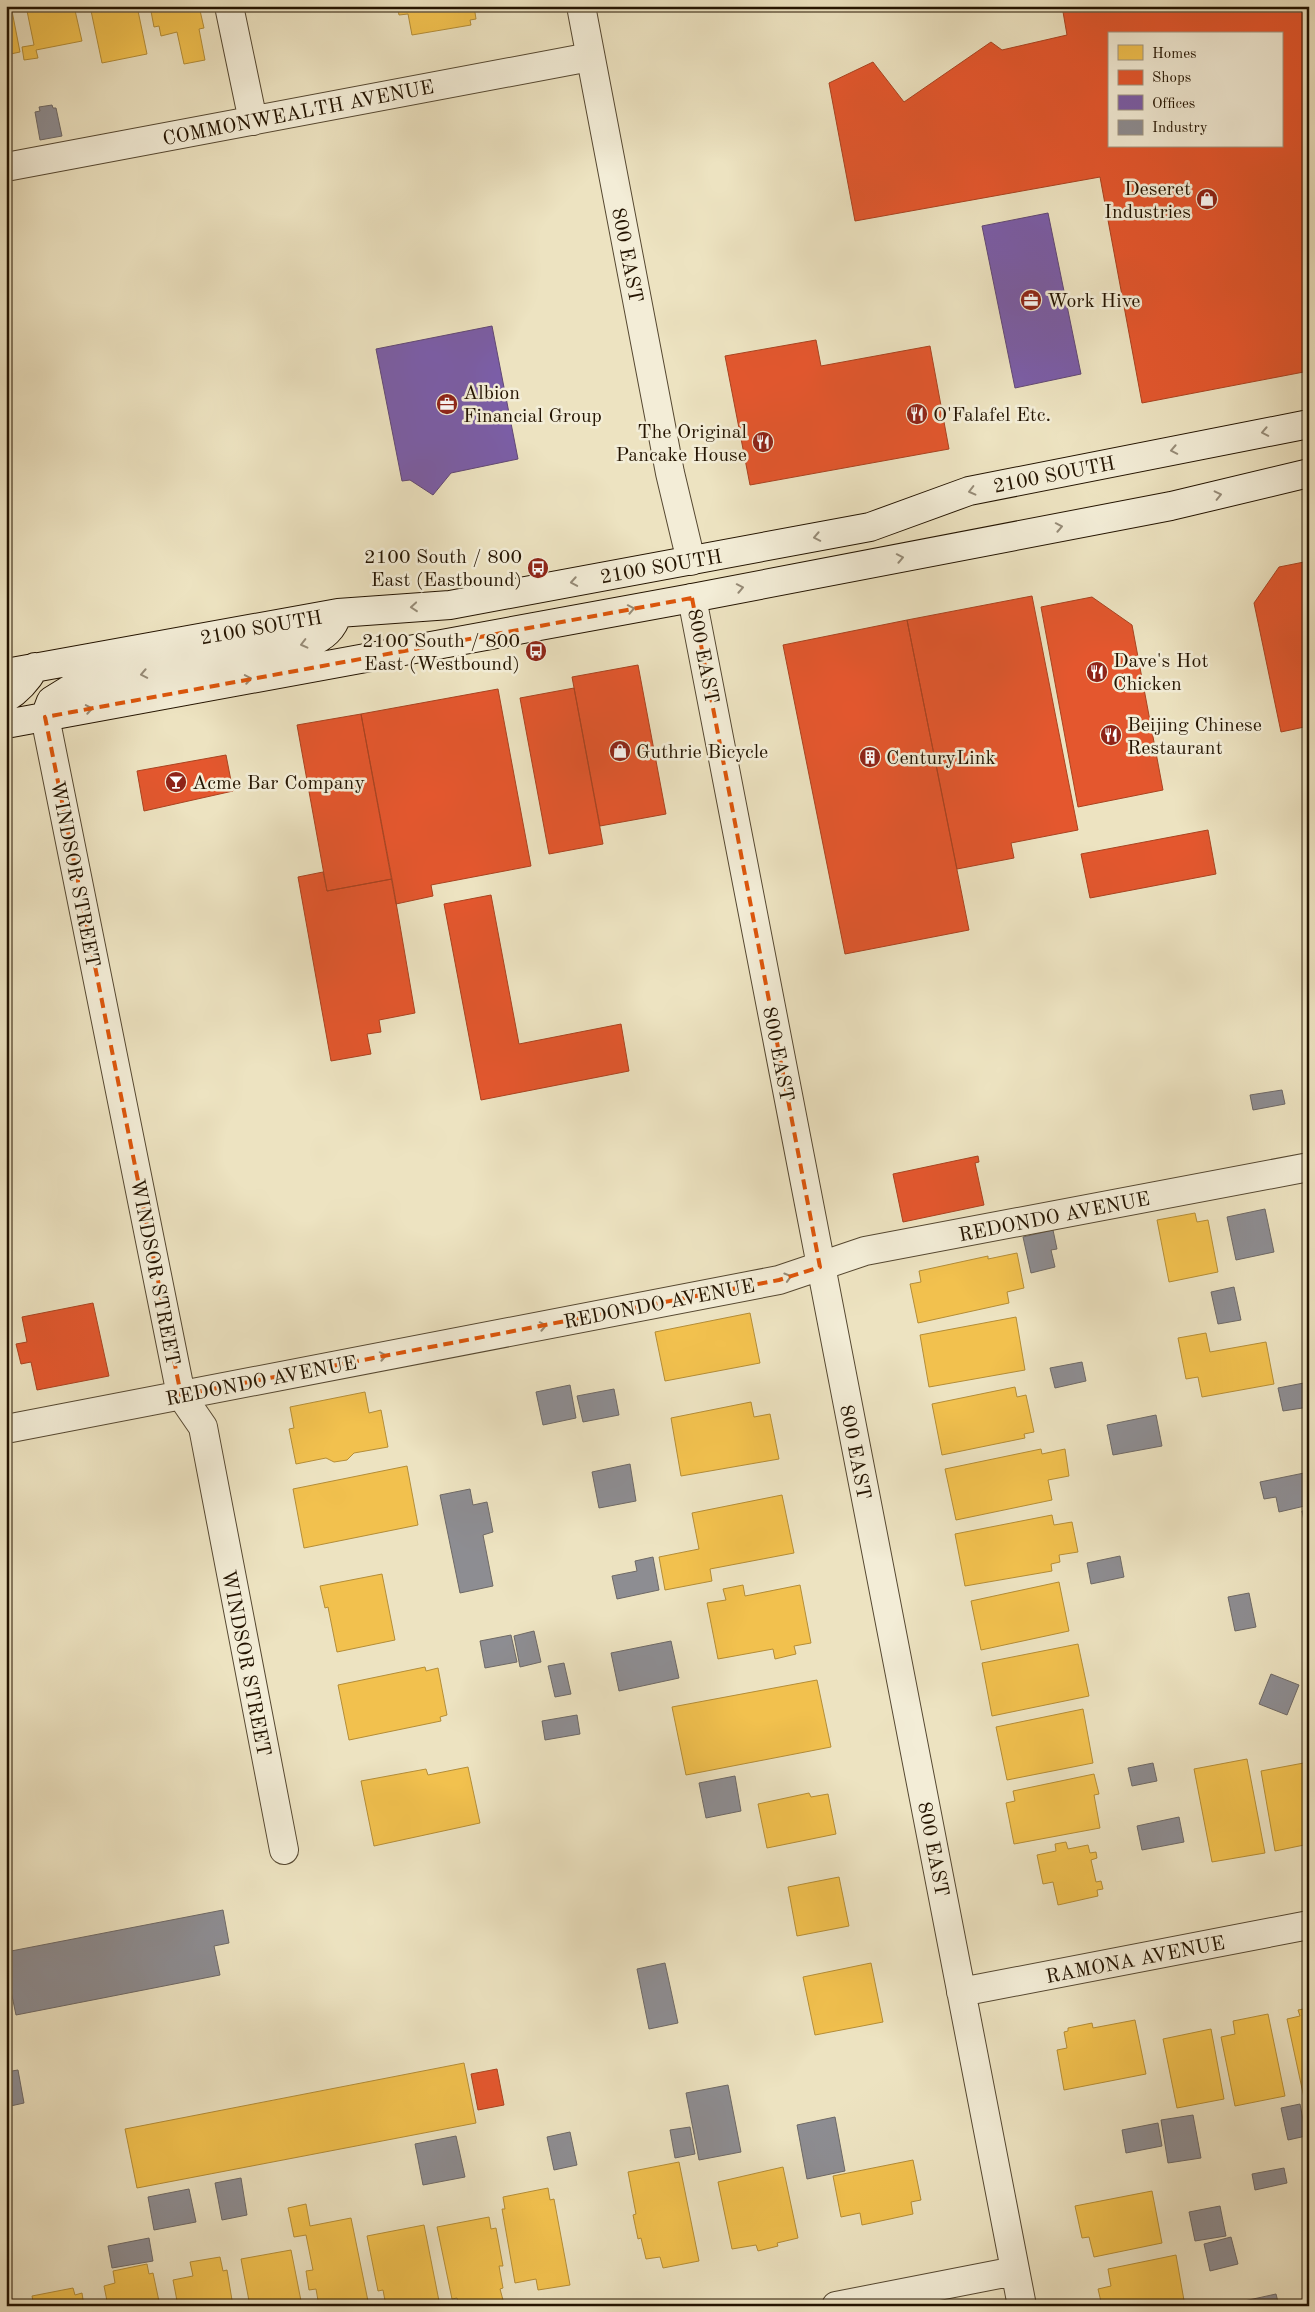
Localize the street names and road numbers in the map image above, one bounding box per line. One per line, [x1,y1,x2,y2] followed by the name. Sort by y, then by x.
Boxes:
[161,78,436,150] street label: COMMONWEALTH AVENUE
[607,206,645,304] street label: 800 EAST
[992,454,1117,498] street label: 2100 SOUTH
[599,547,724,589] street label: 2100 SOUTH
[683,607,721,705] street label: 800 EAST
[199,608,324,650] street label: 2100 SOUTH
[46,779,102,969] street label: WINDSOR STREET
[758,1005,796,1103] street label: 800 EAST
[126,1177,182,1367] street label: WINDSOR STREET
[957,1190,1152,1246] street label: REDONDO AVENUE
[562,1277,757,1333] street label: REDONDO AVENUE
[164,1354,359,1410] street label: REDONDO AVENUE
[835,1403,873,1501] street label: 800 EAST
[217,1568,273,1758] street label: WINDSOR STREET
[913,1800,951,1898] street label: 800 EAST
[1044,1934,1227,1988] street label: RAMONA AVENUE

